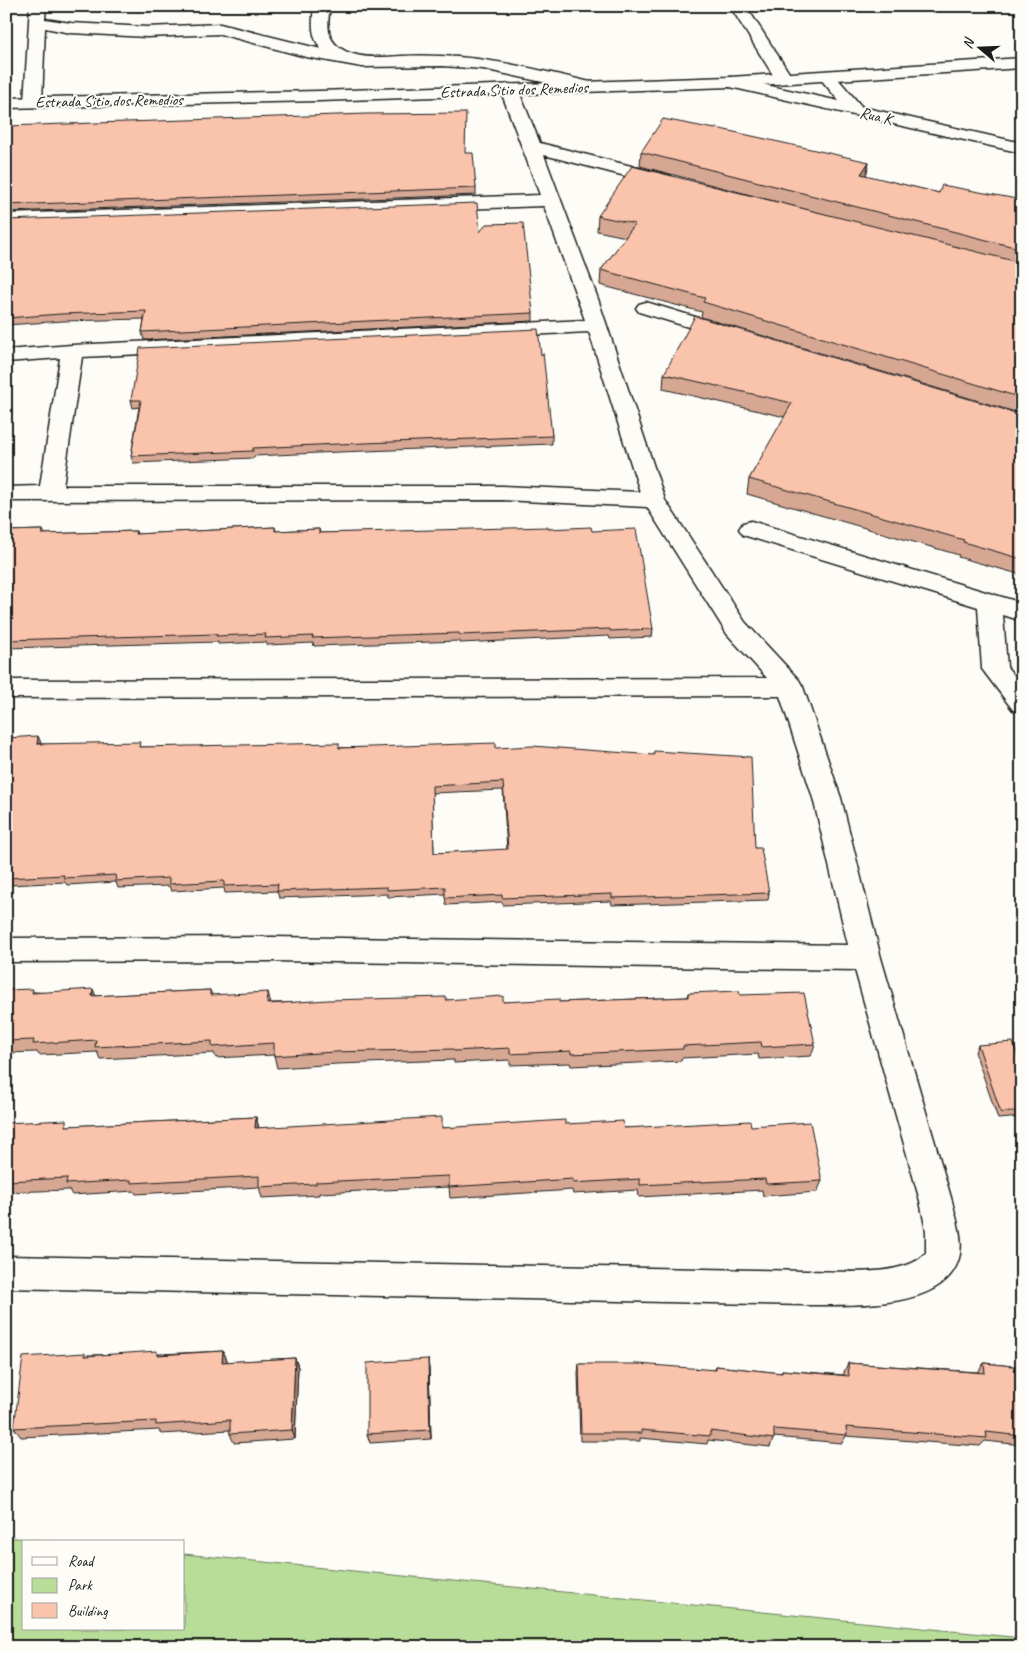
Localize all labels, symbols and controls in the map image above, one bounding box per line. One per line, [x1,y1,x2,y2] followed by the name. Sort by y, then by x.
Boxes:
[956,22,1006,72] north arrow
[959,35,978,51] text: N
[440,77,590,103] street label: Estrada Sitio dos Remedios
[35,90,184,112] street label: Estrada Sitio dos Remedios
[858,103,897,130] street label: Rua K
[22,1540,185,1630] legend
[68,1552,95,1571] text: Road
[68,1576,93,1595] text: Park
[68,1602,108,1621] text: Building

